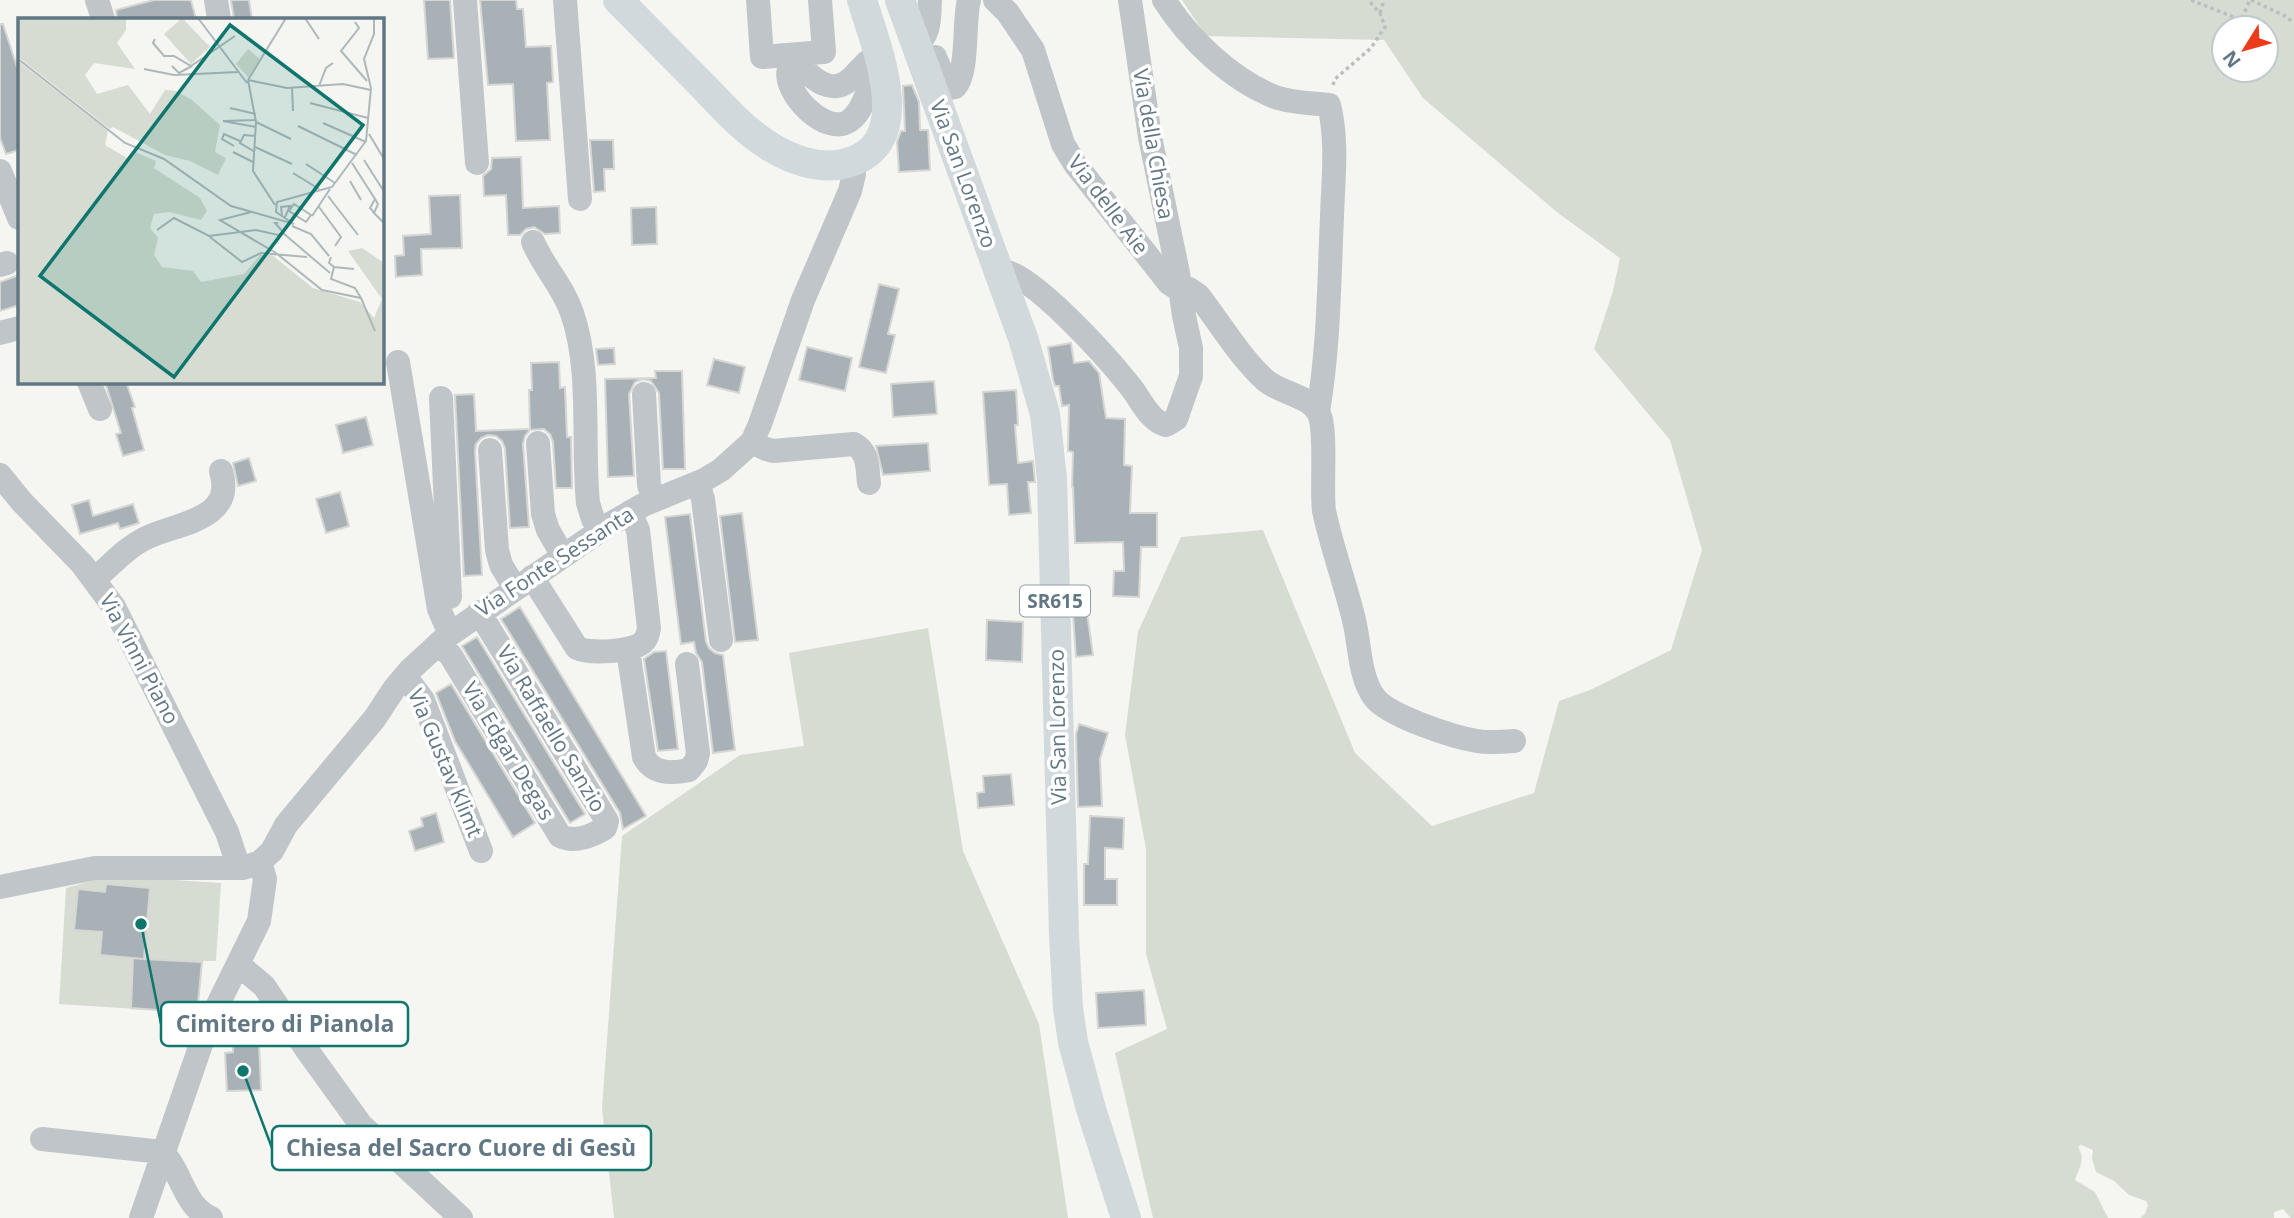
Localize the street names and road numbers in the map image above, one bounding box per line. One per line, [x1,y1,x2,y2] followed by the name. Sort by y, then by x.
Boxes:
[1127,66,1181,221] street label: Via della Chiesa
[924,96,1004,252] street label: Via San Lorenzo
[1062,149,1155,260] street label: Via delle Aie
[470,500,639,623] street label: Via Fonte Sessanta
[1020,586,1090,616] road number: SR615
[94,588,186,729] street label: Via Vinni Piano
[491,640,613,817] street label: Via Raffaello Sanzio
[1042,649,1072,805] street label: Via San Lorenzo
[457,676,561,825] street label: Via Edgar Degas
[402,684,490,841] street label: Via Gustav Klimt

